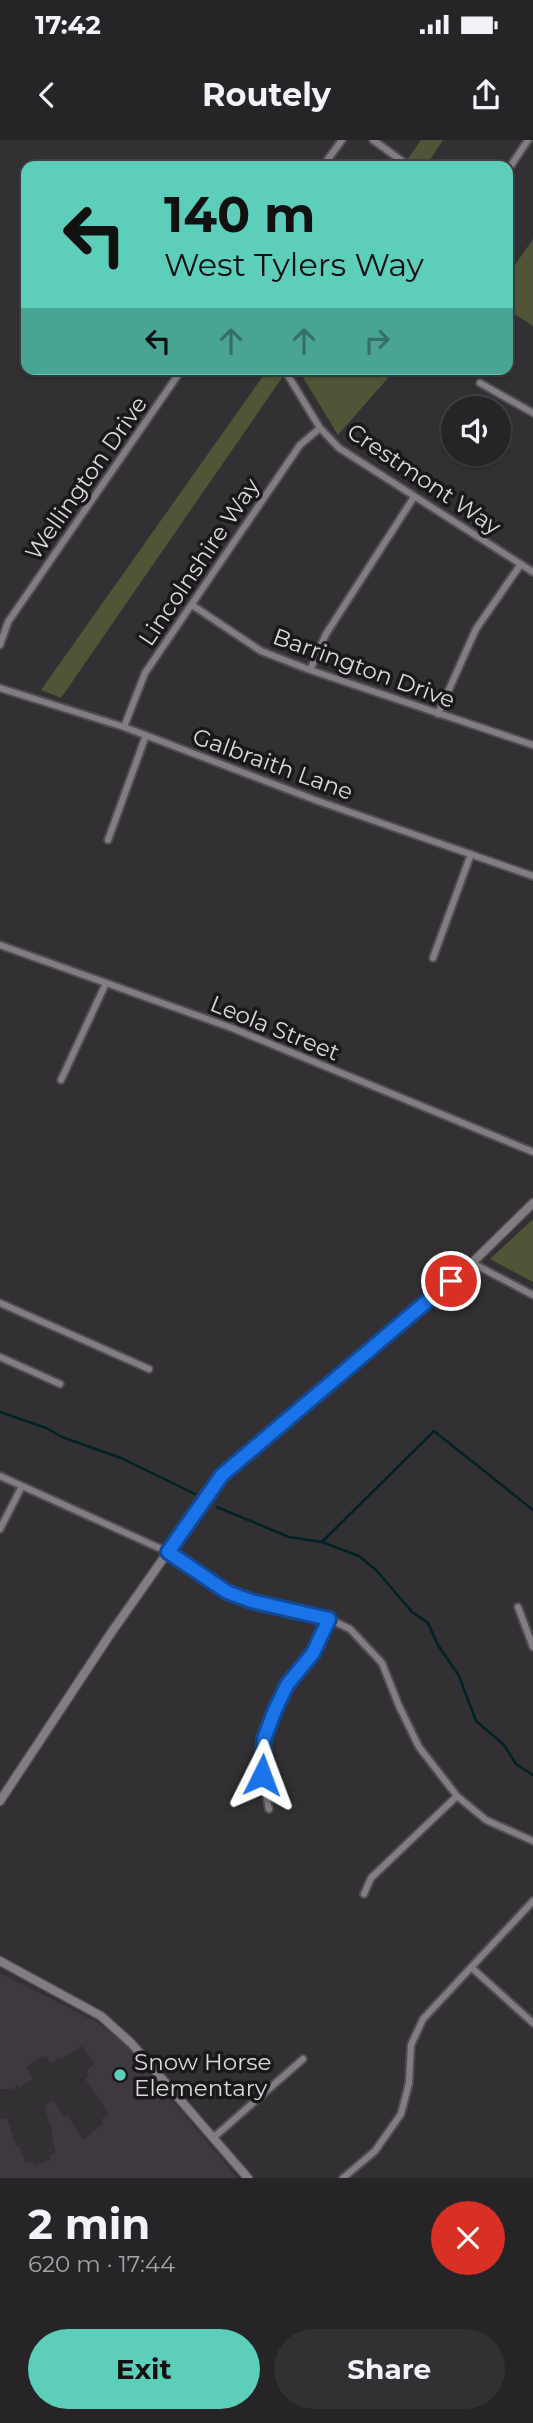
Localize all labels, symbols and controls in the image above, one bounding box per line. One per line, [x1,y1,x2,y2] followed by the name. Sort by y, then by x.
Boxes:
[35,9,101,41] text: 17:42
[202,75,331,114] text: Routely
[28,76,66,114] icon: back
[467,76,505,114] icon: share
[164,185,316,244] text: 140 m
[49,189,140,280] icon: left
[164,245,424,284] text: West Tylers Way
[139,322,177,360] icon: left
[212,322,250,360] icon: ahead
[285,322,323,360] icon: ahead
[358,322,396,360] icon: right
[19,391,153,565] street label: Wellington Drive
[441,396,511,466] map controls
[441,396,511,466] button: sound
[342,417,507,541] street label: Crestmont Way
[133,473,266,651] street label: Lincolnshire Way
[269,622,459,714] street label: Barrington Drive
[189,722,357,806] street label: Galbraith Lane
[206,989,344,1067] street label: Leola Street
[421,1251,481,1311] pin
[432,1262,470,1300] icon: arrive
[225,1738,299,1812] position arrow
[134,2048,271,2102] place label: Snow Horse Elementary
[112,2067,128,2083] marker: Snow Horse Elementary
[28,2198,150,2250] text: 2 min
[431,2201,505,2275] button: close
[28,2250,175,2278] text: 620 m · 17:44
[28,2329,260,2409] button: Exit
[274,2329,505,2409] button: Share

